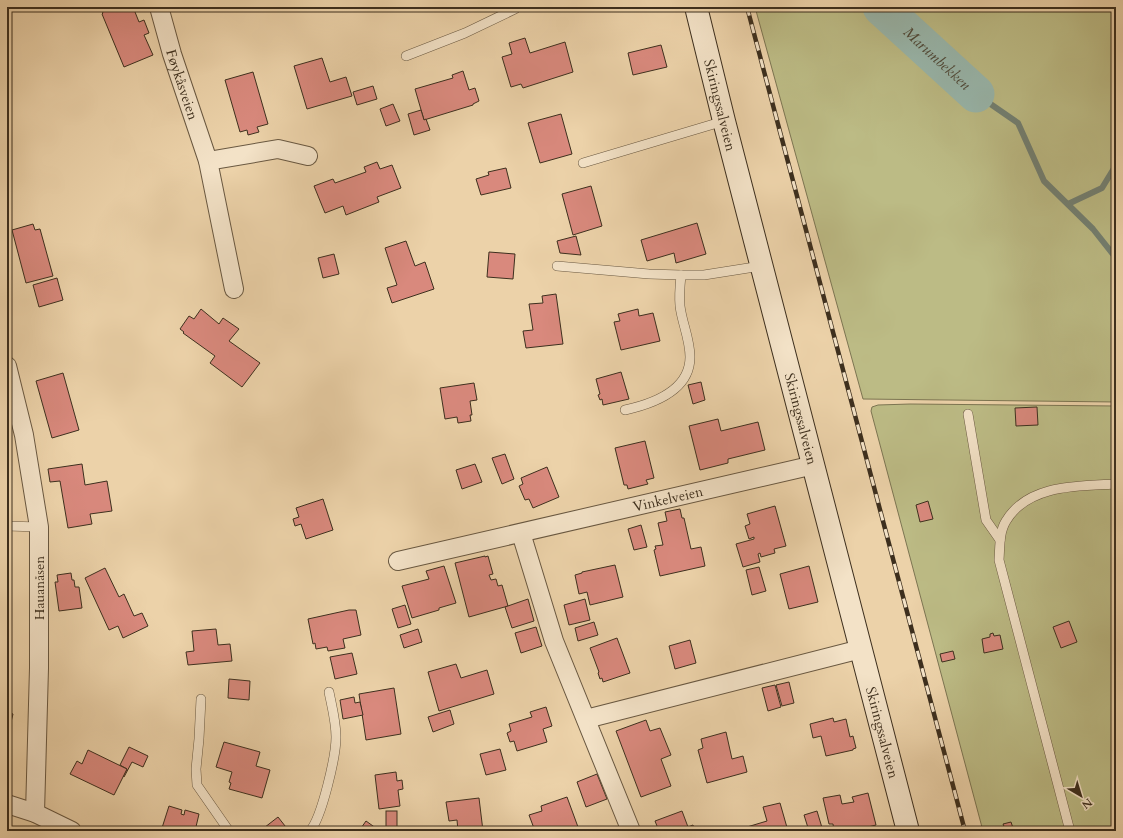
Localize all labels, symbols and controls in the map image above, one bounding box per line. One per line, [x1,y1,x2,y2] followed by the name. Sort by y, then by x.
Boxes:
[899,22,976,95] water label: Marumbekken
[161,47,203,122] street label: Føykåsveien
[699,57,740,153] street label: Skiringssalveien
[780,371,822,467] street label: Skiringssalveien
[631,482,705,516] street label: Vinkelveien
[30,556,49,620] street label: Hauanåsen
[861,685,903,780] street label: Skiringssalveien
[1061,776,1101,816] north arrow
[1078,795,1095,813] text: N

